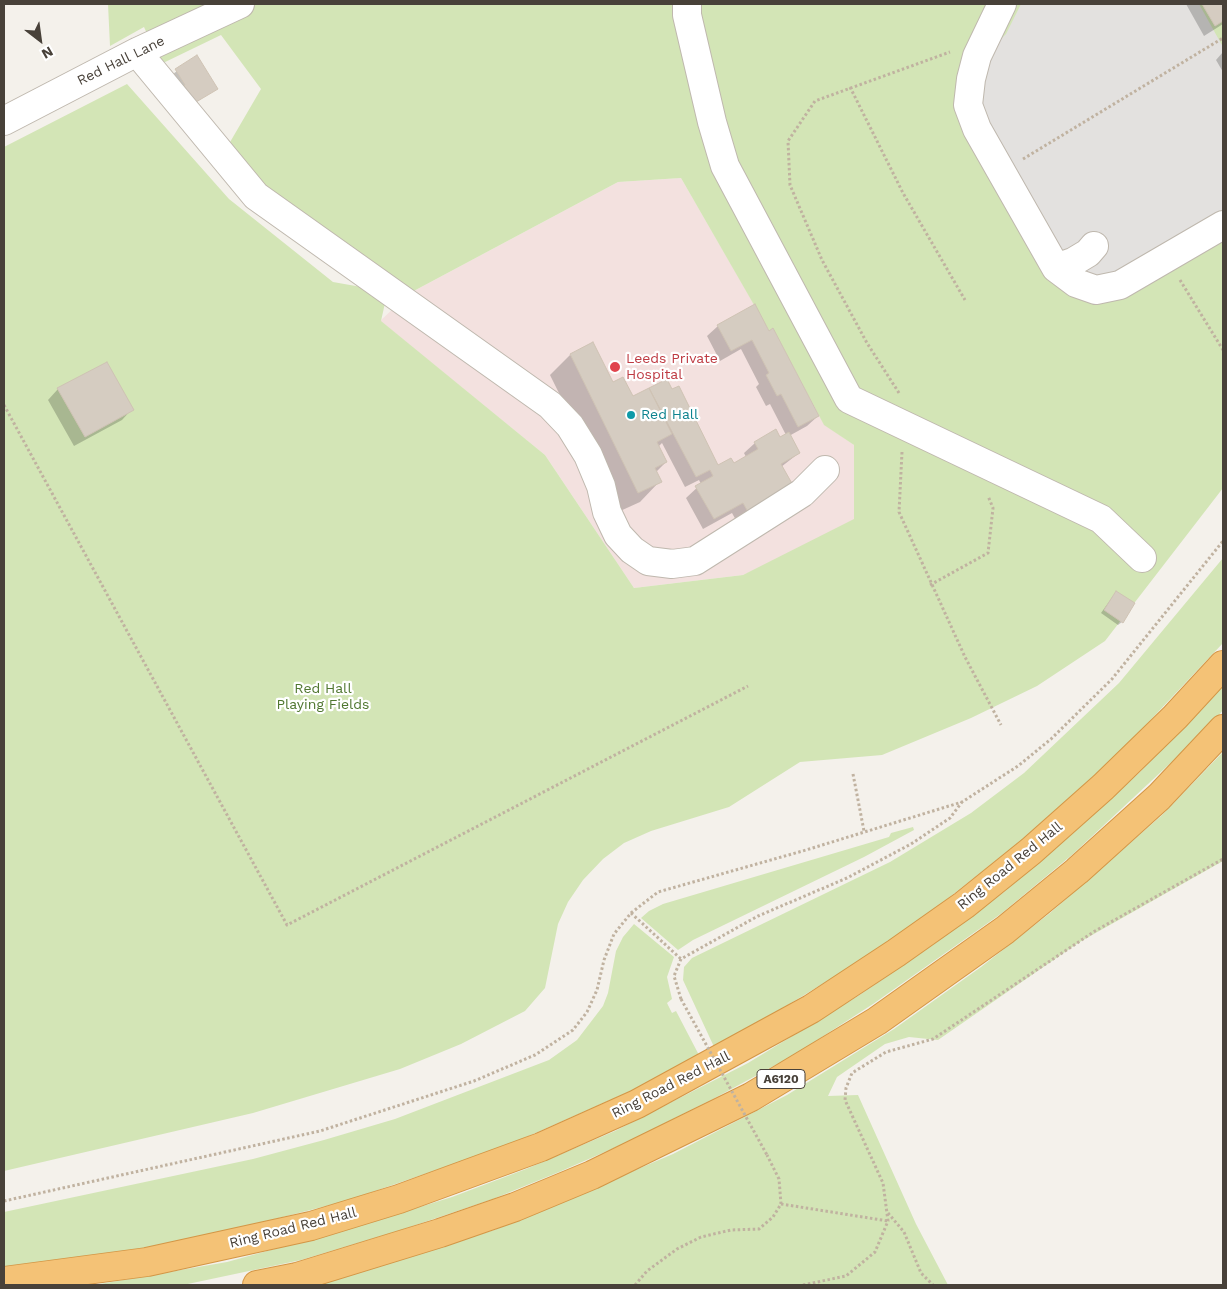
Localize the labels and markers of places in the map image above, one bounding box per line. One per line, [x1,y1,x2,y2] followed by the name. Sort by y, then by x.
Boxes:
[626,351,718,384] place label: Leeds Private Hospital
[608,360,622,374] marker: Leeds Private Hospital
[641,407,698,423] place label: Red Hall
[625,409,637,421] marker: Red Hall

